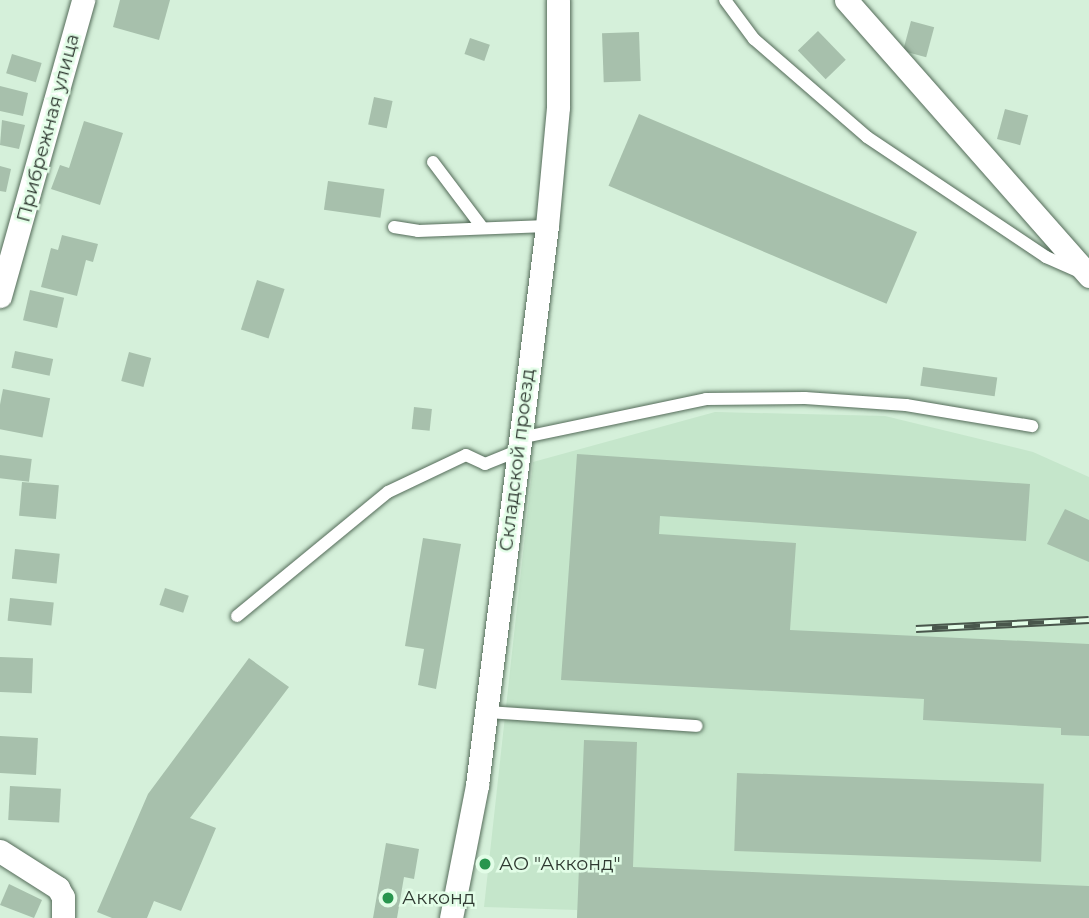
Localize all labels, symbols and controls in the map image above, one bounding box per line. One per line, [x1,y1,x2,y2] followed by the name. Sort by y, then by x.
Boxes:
[12,31,84,225] street label: Прибрежная улица
[494,367,540,553] street label: Складской проезд
[499,853,621,875] place label: АО "Акконд"
[477,856,493,872] marker: АО "Акконд"
[402,887,475,909] place label: Акконд
[380,890,396,906] marker: Акконд

